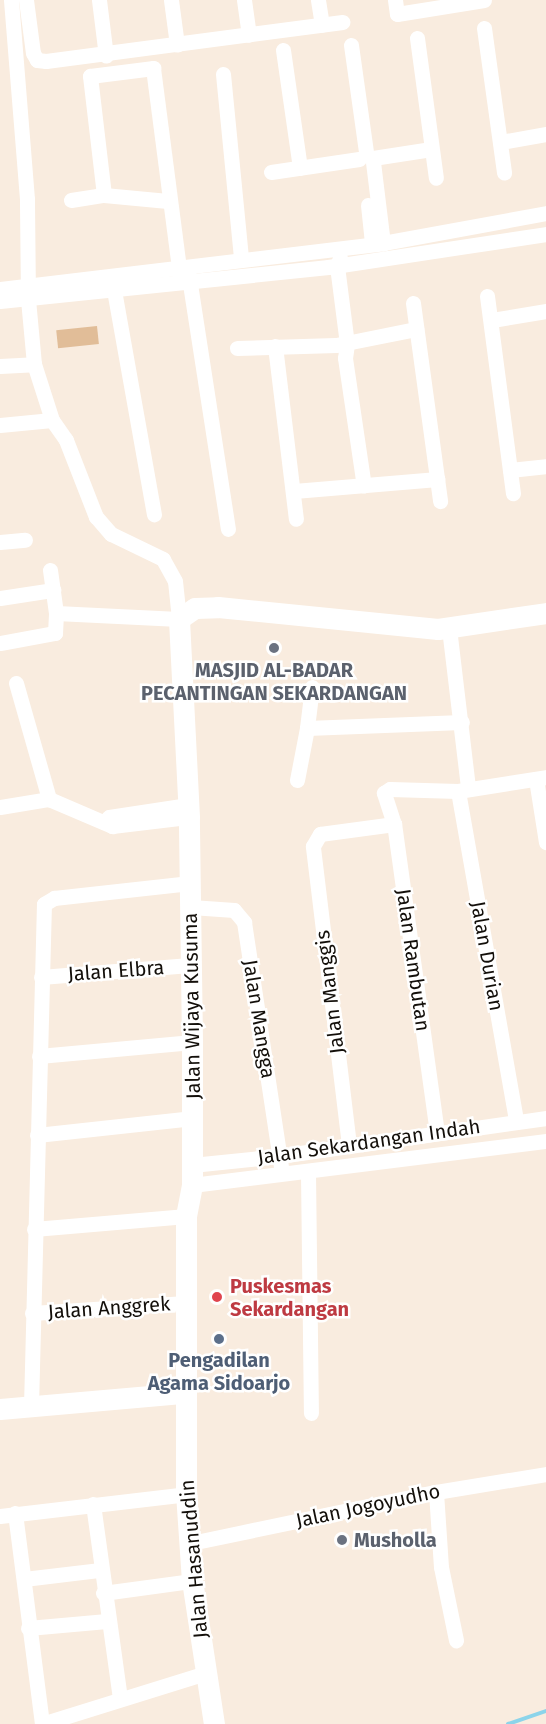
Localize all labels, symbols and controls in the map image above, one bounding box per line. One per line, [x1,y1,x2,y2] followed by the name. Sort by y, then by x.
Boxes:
[267,641,281,655] marker: MASJID AL-BADAR PECANTINGAN SEKARDANGAN
[141,658,407,705] place label: MASJID AL-BADAR PECANTINGAN SEKARDANGAN
[391,887,435,1033] street label: Jalan Rambutan
[466,899,508,1013] street label: Jalan Durian
[178,912,206,1100] street label: Jalan Wijaya Kusuma
[311,929,349,1055] street label: Jalan Manggis
[67,956,165,986] street label: Jalan Elbra
[238,958,280,1080] street label: Jalan Mangga
[256,1114,482,1170] street label: Jalan Sekardangan Indah
[230,1274,349,1321] place label: Puskesmas Sekardangan
[208,1288,226,1306] marker: Puskesmas Sekardangan
[47,1292,171,1324] street label: Jalan Anggrek
[212,1332,226,1346] marker: Pengadilan Agama Sidoarjo
[148,1348,290,1395] place label: Pengadilan Agama Sidoarjo
[175,1479,213,1639] street label: Jalan Hasanuddin
[294,1479,442,1533] street label: Jalan Jogoyudho
[354,1528,437,1552] place label: Musholla
[335,1533,349,1547] marker: Musholla

